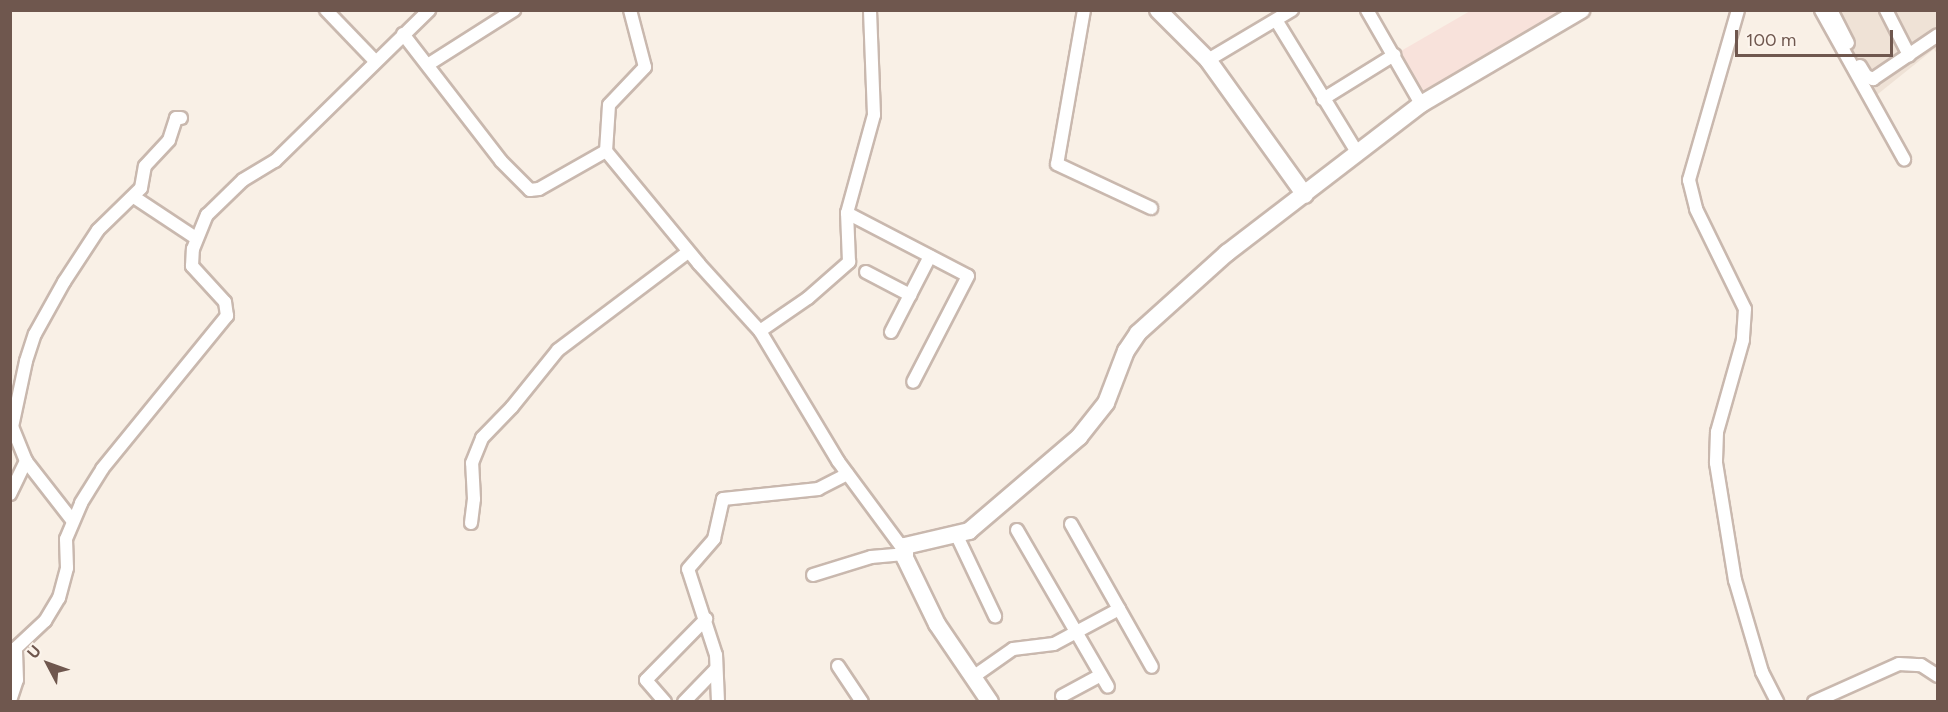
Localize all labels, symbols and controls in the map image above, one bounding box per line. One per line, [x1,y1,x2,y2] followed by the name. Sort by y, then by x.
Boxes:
[1738,18,1896,56] scale bar
[1746,29,1796,51] text: 100 m
[18,634,78,694] north arrow
[23,641,45,662] text: U

